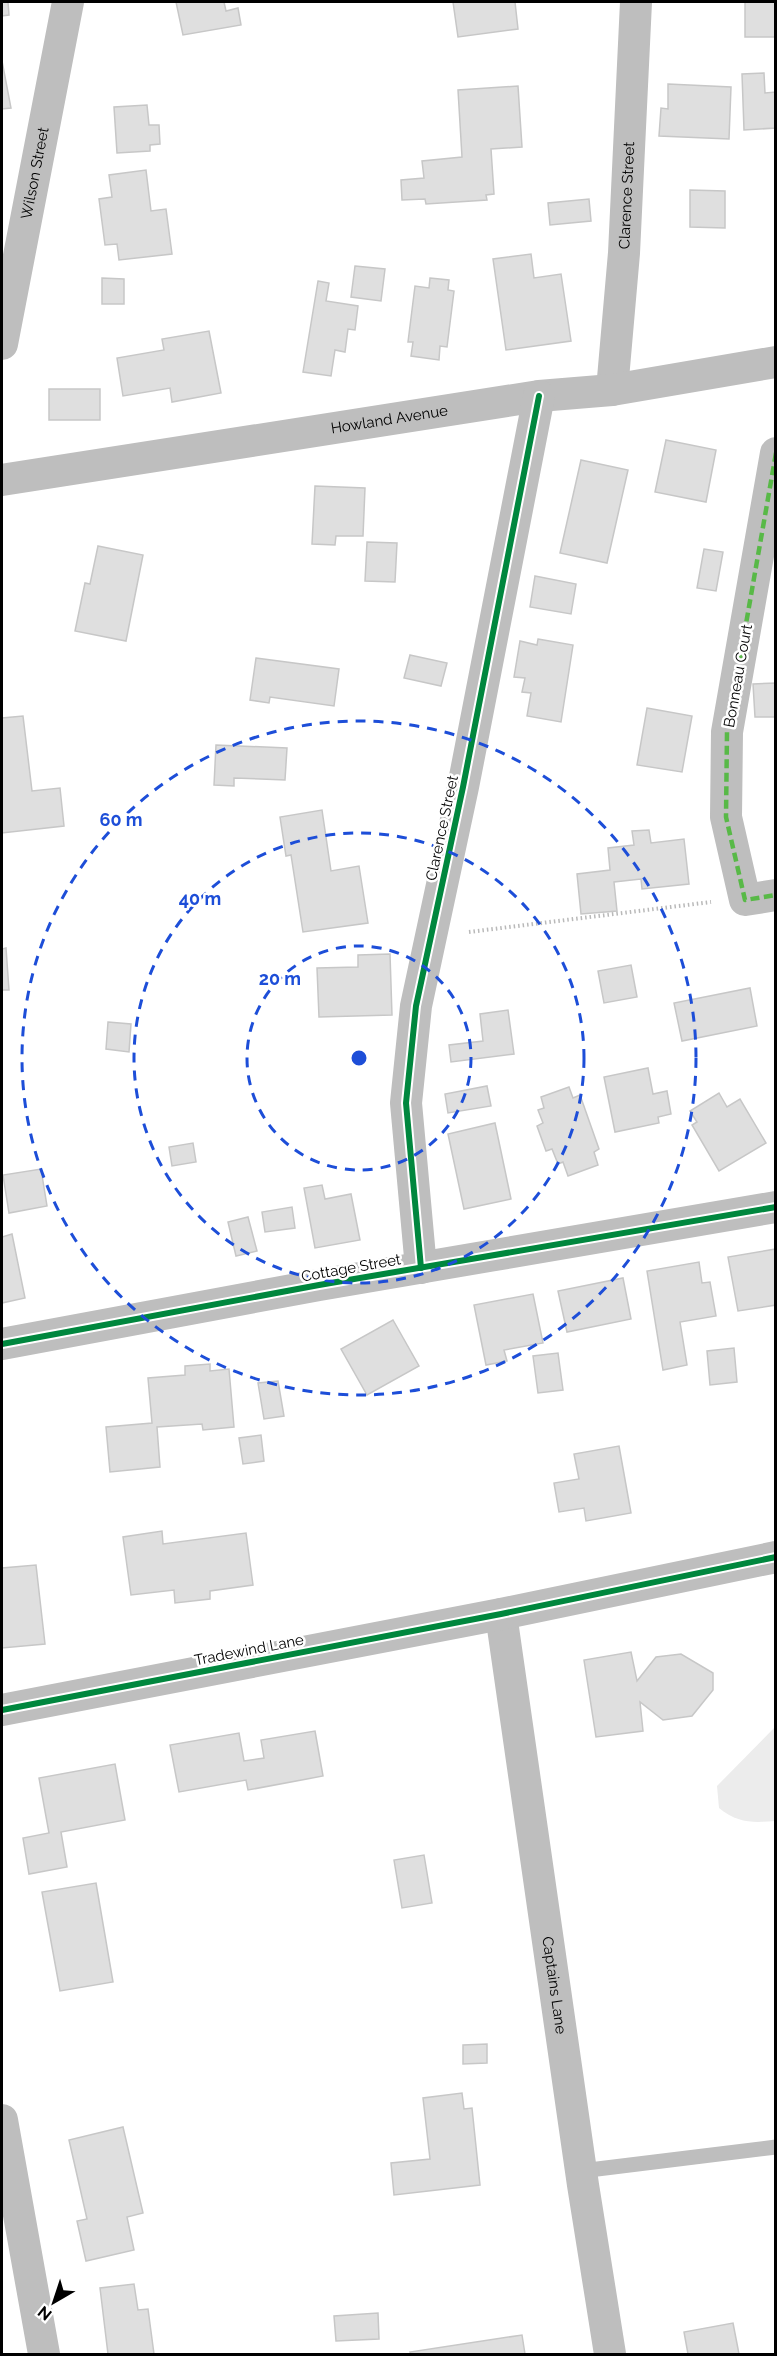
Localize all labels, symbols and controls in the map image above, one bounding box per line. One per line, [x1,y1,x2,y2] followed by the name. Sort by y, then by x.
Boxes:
[17,126,53,221] street label: Wilson Street
[615,141,638,250] street label: Clarence Street
[329,401,449,437] street label: Howland Avenue
[720,623,756,729] street label: Bonneau Court
[422,774,462,882] street label: Clarence Street
[99,809,143,830] text: 60 m
[179,888,221,909] text: 40 m
[259,968,301,989] text: 20 m
[349,1048,369,1068] centre of rings
[300,1250,402,1286] street label: Cottage Street
[193,1631,305,1669] street label: Tradewind Lane
[538,1935,570,2035] street label: Captains Lane
[24,2272,84,2332] north arrow
[34,2302,56,2324] text: N

